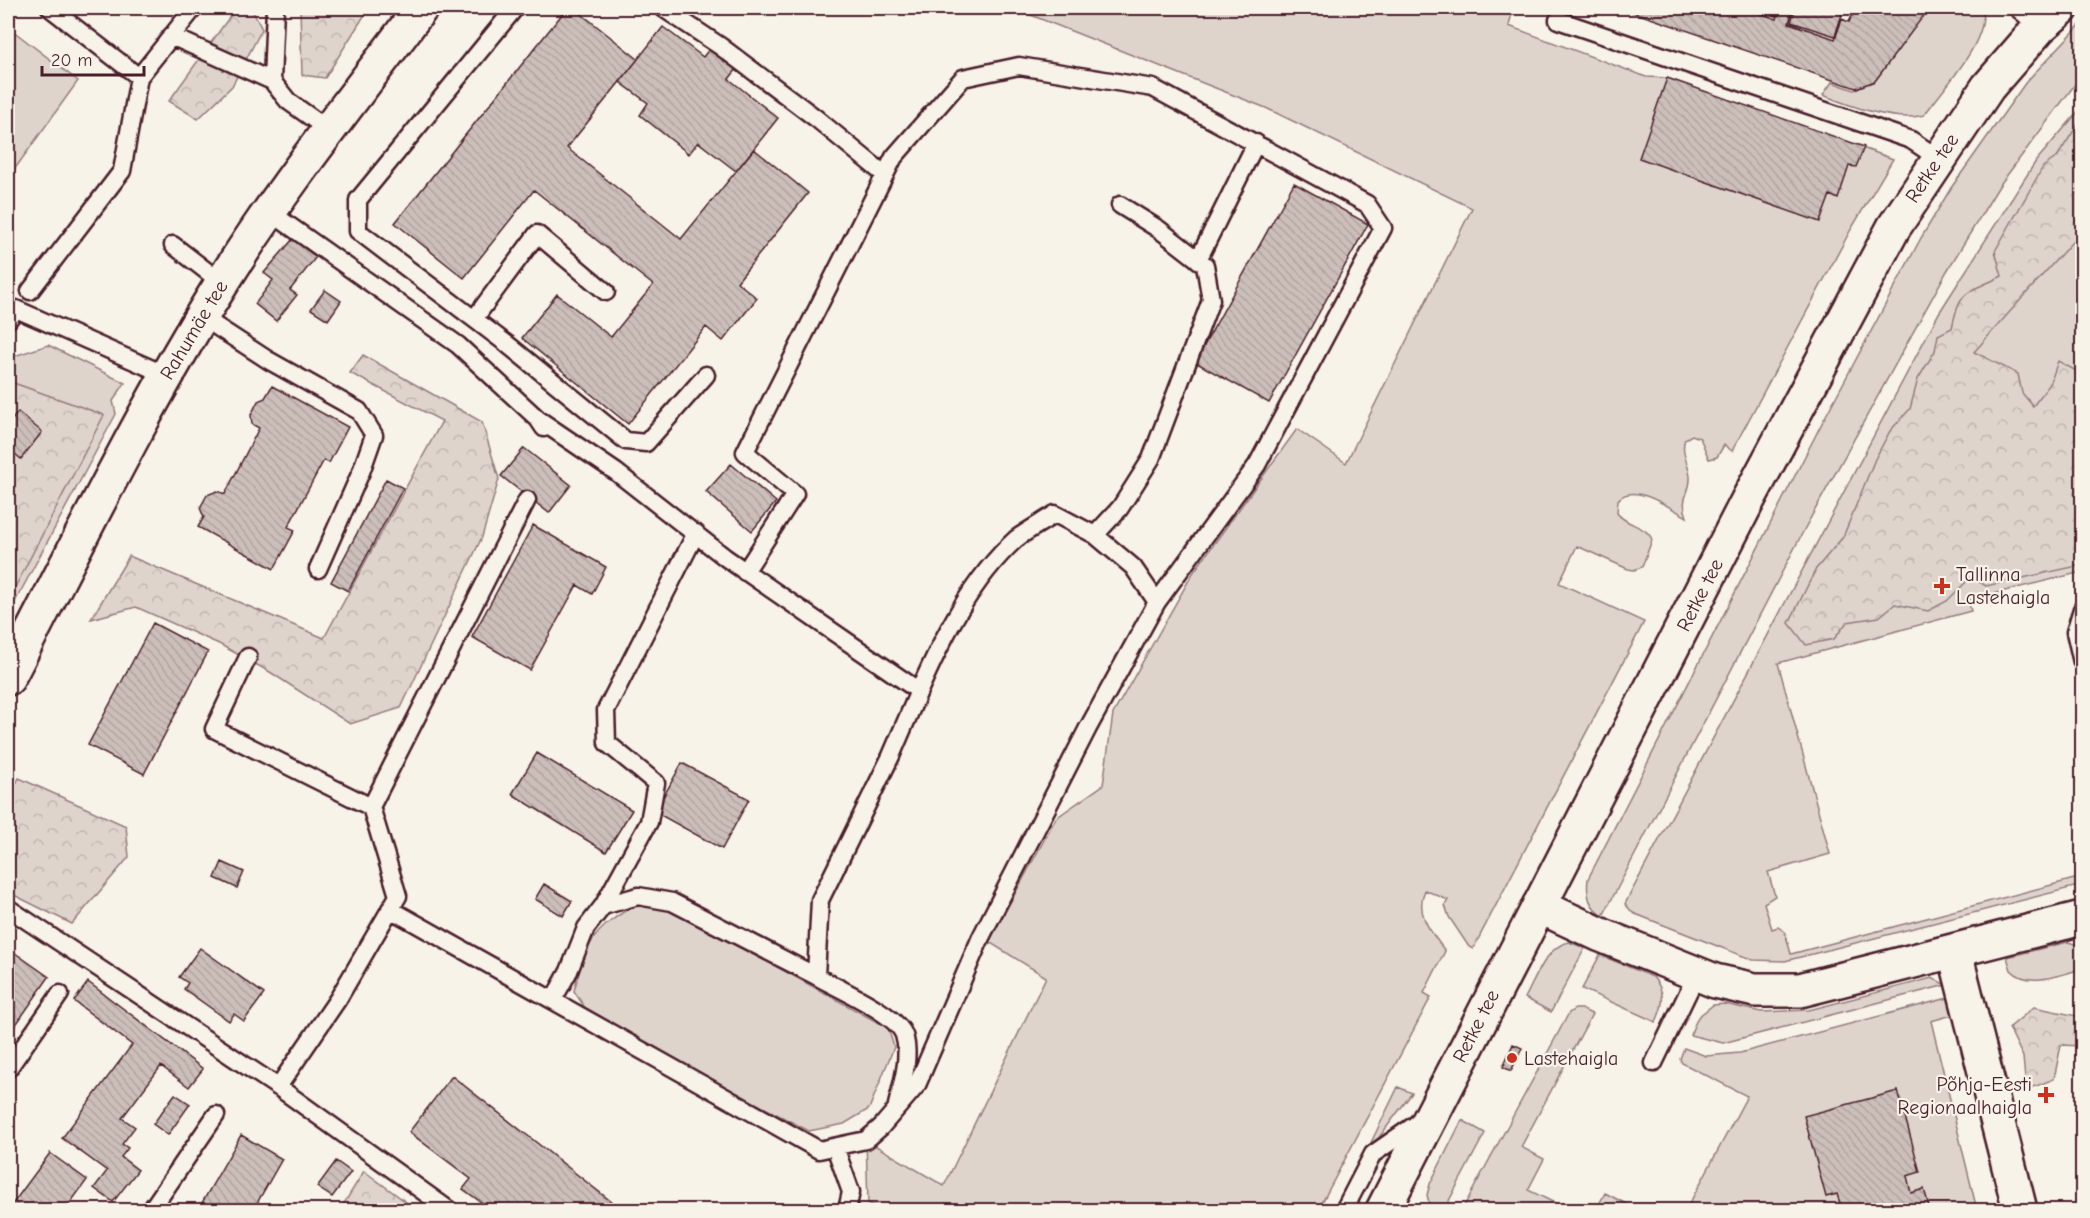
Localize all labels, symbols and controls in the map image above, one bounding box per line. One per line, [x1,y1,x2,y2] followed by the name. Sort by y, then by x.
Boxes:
[42,39,144,77] scale bar
[51,50,92,71] text: 20 m
[1901,129,1963,207] street label: Retke tee
[155,276,233,384] street label: Rahumäe tee
[1672,555,1728,635] street label: Retke tee
[1956,563,2050,609] place label: Tallinna Lastehaigla
[1933,577,1951,595] marker: Tallinna Lastehaigla
[1448,986,1504,1066] street label: Retke tee
[1524,1047,1618,1070] place label: Lastehaigla
[1505,1051,1519,1065] marker: Lastehaigla
[1898,1073,2032,1119] place label: Põhja-Eesti Regionaalhaigla
[2037,1086,2055,1104] marker: Põhja-Eesti Regionaalhaigla

